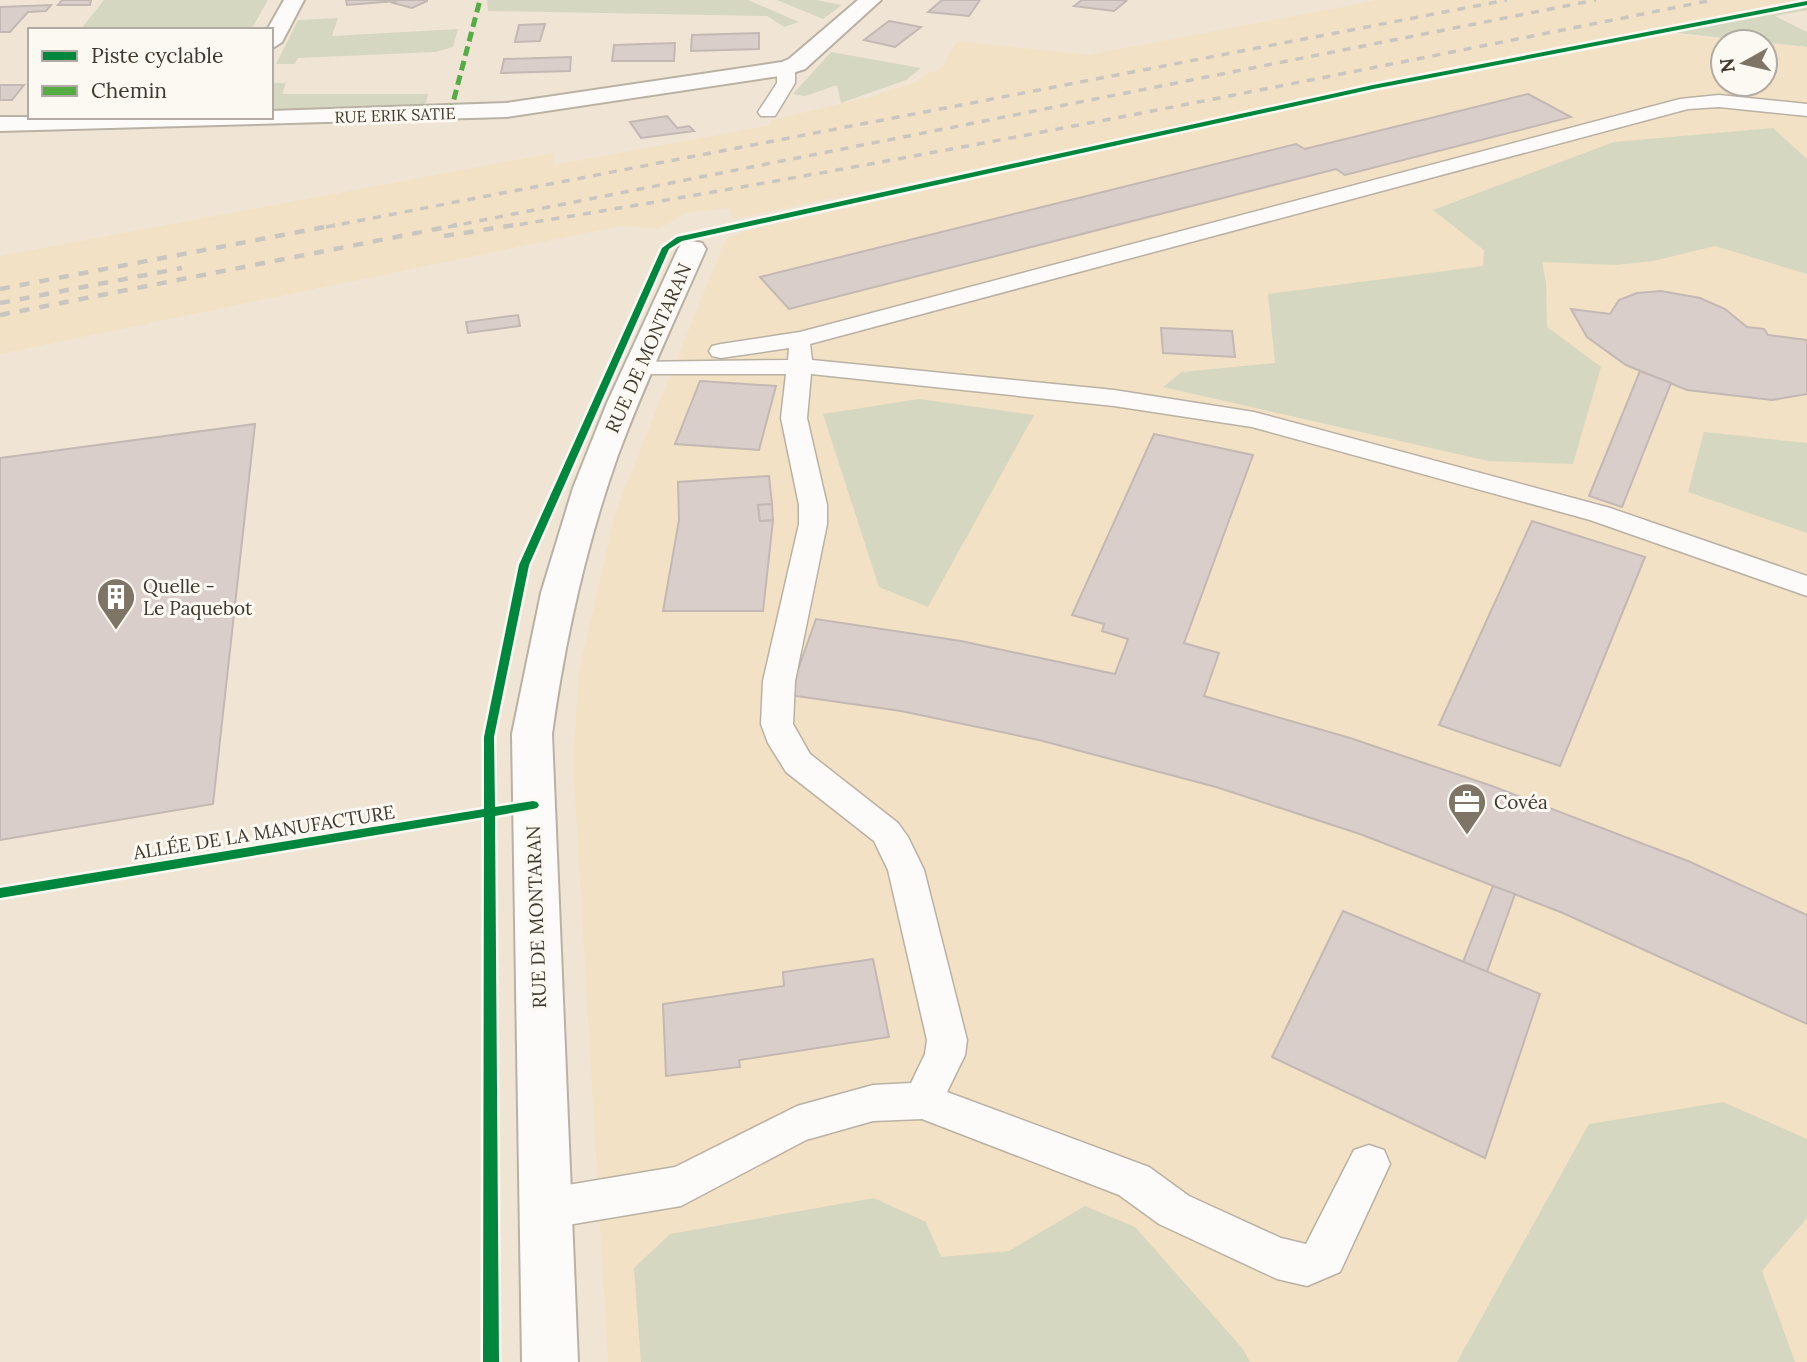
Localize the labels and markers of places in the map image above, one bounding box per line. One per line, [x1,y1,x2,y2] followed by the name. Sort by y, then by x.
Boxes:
[143,574,253,620] place label: Quelle - Le Paquebot
[95,576,137,631] building icon: Quelle - Le Paquebot
[1446,781,1488,836] office icon: Covéa
[1494,790,1548,814] place label: Covéa

